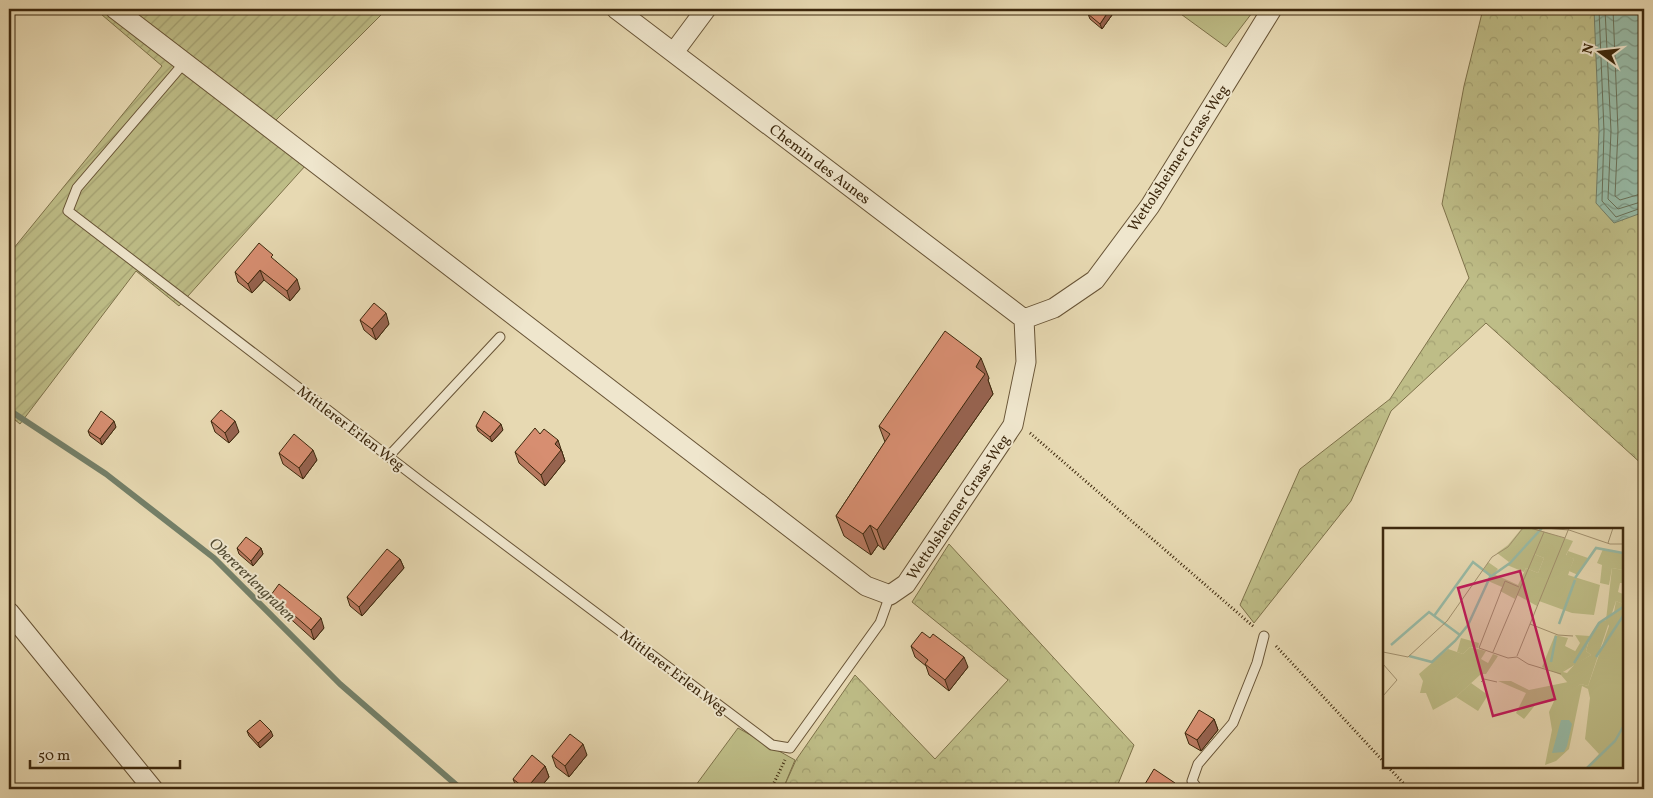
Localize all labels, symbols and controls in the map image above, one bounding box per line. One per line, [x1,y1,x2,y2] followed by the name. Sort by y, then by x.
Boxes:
[1576,28,1626,78] north arrow
[1578,42,1599,56] text: N
[1124,81,1235,236] street label: Wettolsheimer Grass-Weg
[764,120,874,210] street label: Chemin des Aunes
[292,382,409,477] street label: Mittlerer Erlen Weg
[903,431,1016,585] street label: Wettolsheimer Grass-Weg
[1383,528,1623,768] inset map
[203,533,300,628] water label: Oberererlengraben
[615,626,732,721] street label: Mittlerer Erlen Weg
[30,738,180,770] scale bar
[38,746,70,767] text: 50 m

